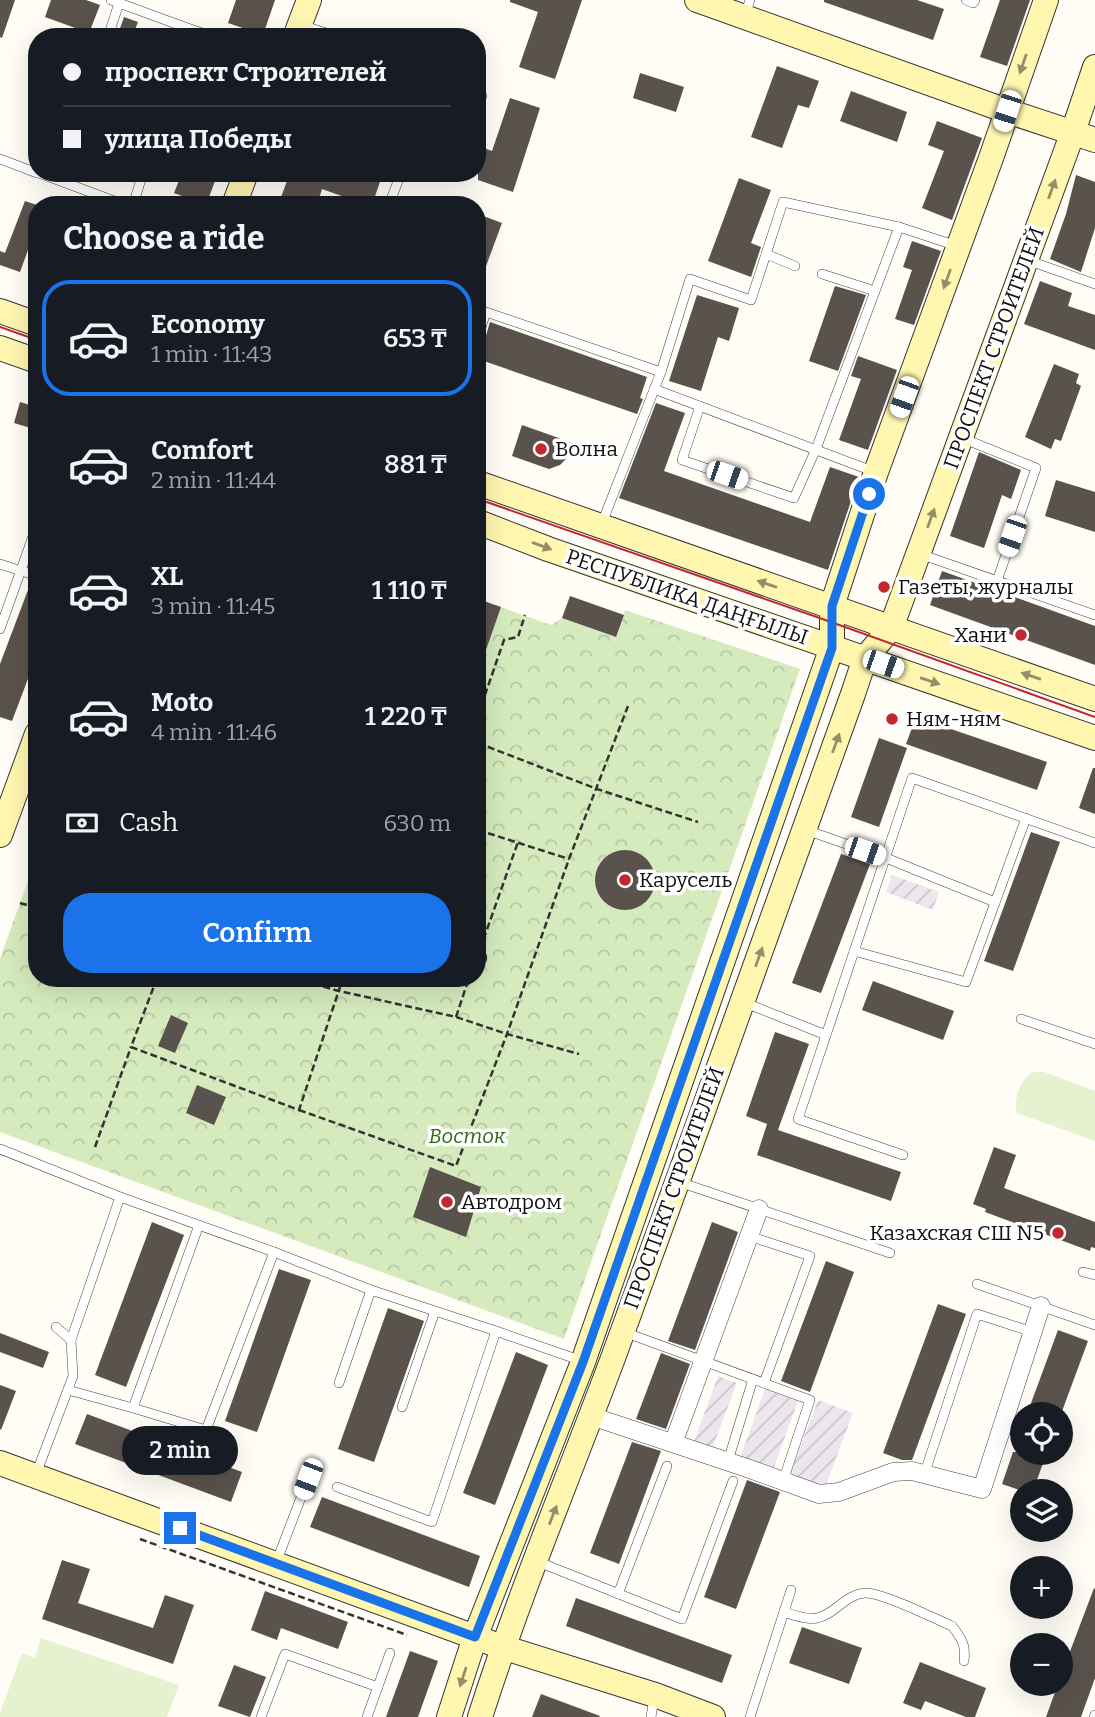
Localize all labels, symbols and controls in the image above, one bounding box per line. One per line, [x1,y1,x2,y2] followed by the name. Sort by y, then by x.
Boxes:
[1017,54,1028,75] one-way arrow
[105,57,386,88] text: проспект Строителей
[991,88,1024,134] car
[105,124,292,155] text: улица Победы
[1046,179,1057,200] one-way arrow
[63,219,264,257] text: Choose a ride
[938,223,1050,473] street label: ПРОСПЕКТ СТРОИТЕЛЕЙ
[941,268,952,289] one-way arrow
[67,307,130,370] icon: car
[151,309,265,340] text: Economy
[383,323,447,354] text: 653 ₸
[151,340,272,368] text: 1 min · 11:43
[887,374,922,420] car
[67,433,130,496] icon: car
[151,435,254,466] text: Comfort
[555,436,618,462] place label: Волна
[533,441,549,457] marker: Волна
[384,449,447,480] text: 881 ₸
[704,458,751,492] car
[151,466,276,494] text: 2 min · 11:44
[853,478,885,510] route start
[926,508,937,529] one-way arrow
[996,513,1029,559] car
[531,541,552,552] one-way arrow
[563,543,811,651] street label: РЕСПУБЛИКА ДАҢҒЫЛЫ
[67,559,130,622] icon: car
[151,561,183,592] text: XL
[898,574,1073,600] place label: Газеты, журналы
[372,575,447,606] text: 1 110 ₸
[756,578,777,589] one-way arrow
[876,579,892,595] marker: Газеты, журналы
[151,592,275,620] text: 3 min · 11:45
[954,622,1007,648] place label: Хани
[1013,627,1029,643] marker: Хани
[860,647,907,681] car
[1020,670,1041,681] one-way arrow
[919,675,940,686] one-way arrow
[67,685,130,748] icon: car
[151,687,213,718] text: Moto
[365,701,447,732] text: 1 220 ₸
[906,706,1001,732] place label: Ням-ням
[884,711,900,727] marker: Ням-ням
[151,718,277,746] text: 4 min · 11:46
[831,732,842,753] one-way arrow
[63,804,101,842] icon: cash
[119,807,178,838] text: Cash
[383,809,451,837] text: 630 m
[842,834,889,868] car
[639,867,732,893] place label: Карусель
[617,872,633,888] marker: Карусель
[63,893,451,973] button: Confirm
[754,946,765,967] one-way arrow
[618,1063,730,1313] street label: ПРОСПЕКТ СТРОИТЕЛЕЙ
[428,1123,506,1149] park label: Восток
[461,1189,562,1215] place label: Автодром
[439,1194,455,1210] marker: Автодром
[869,1220,1044,1246] place label: Казахская СШ N5
[1050,1225,1066,1241] marker: Казахская СШ N5
[1010,1402,1073,1696] map controls
[1010,1402,1073,1465] button: locate
[122,1426,238,1476] callout: 2 min
[150,1436,210,1464] text: 2 min
[291,1456,326,1502] car
[1010,1479,1073,1542] button: layers
[547,1504,558,1525] one-way arrow
[164,1512,196,1544] route end
[1010,1556,1073,1619] button: +
[1010,1633,1073,1696] button: −
[457,1667,468,1688] one-way arrow

